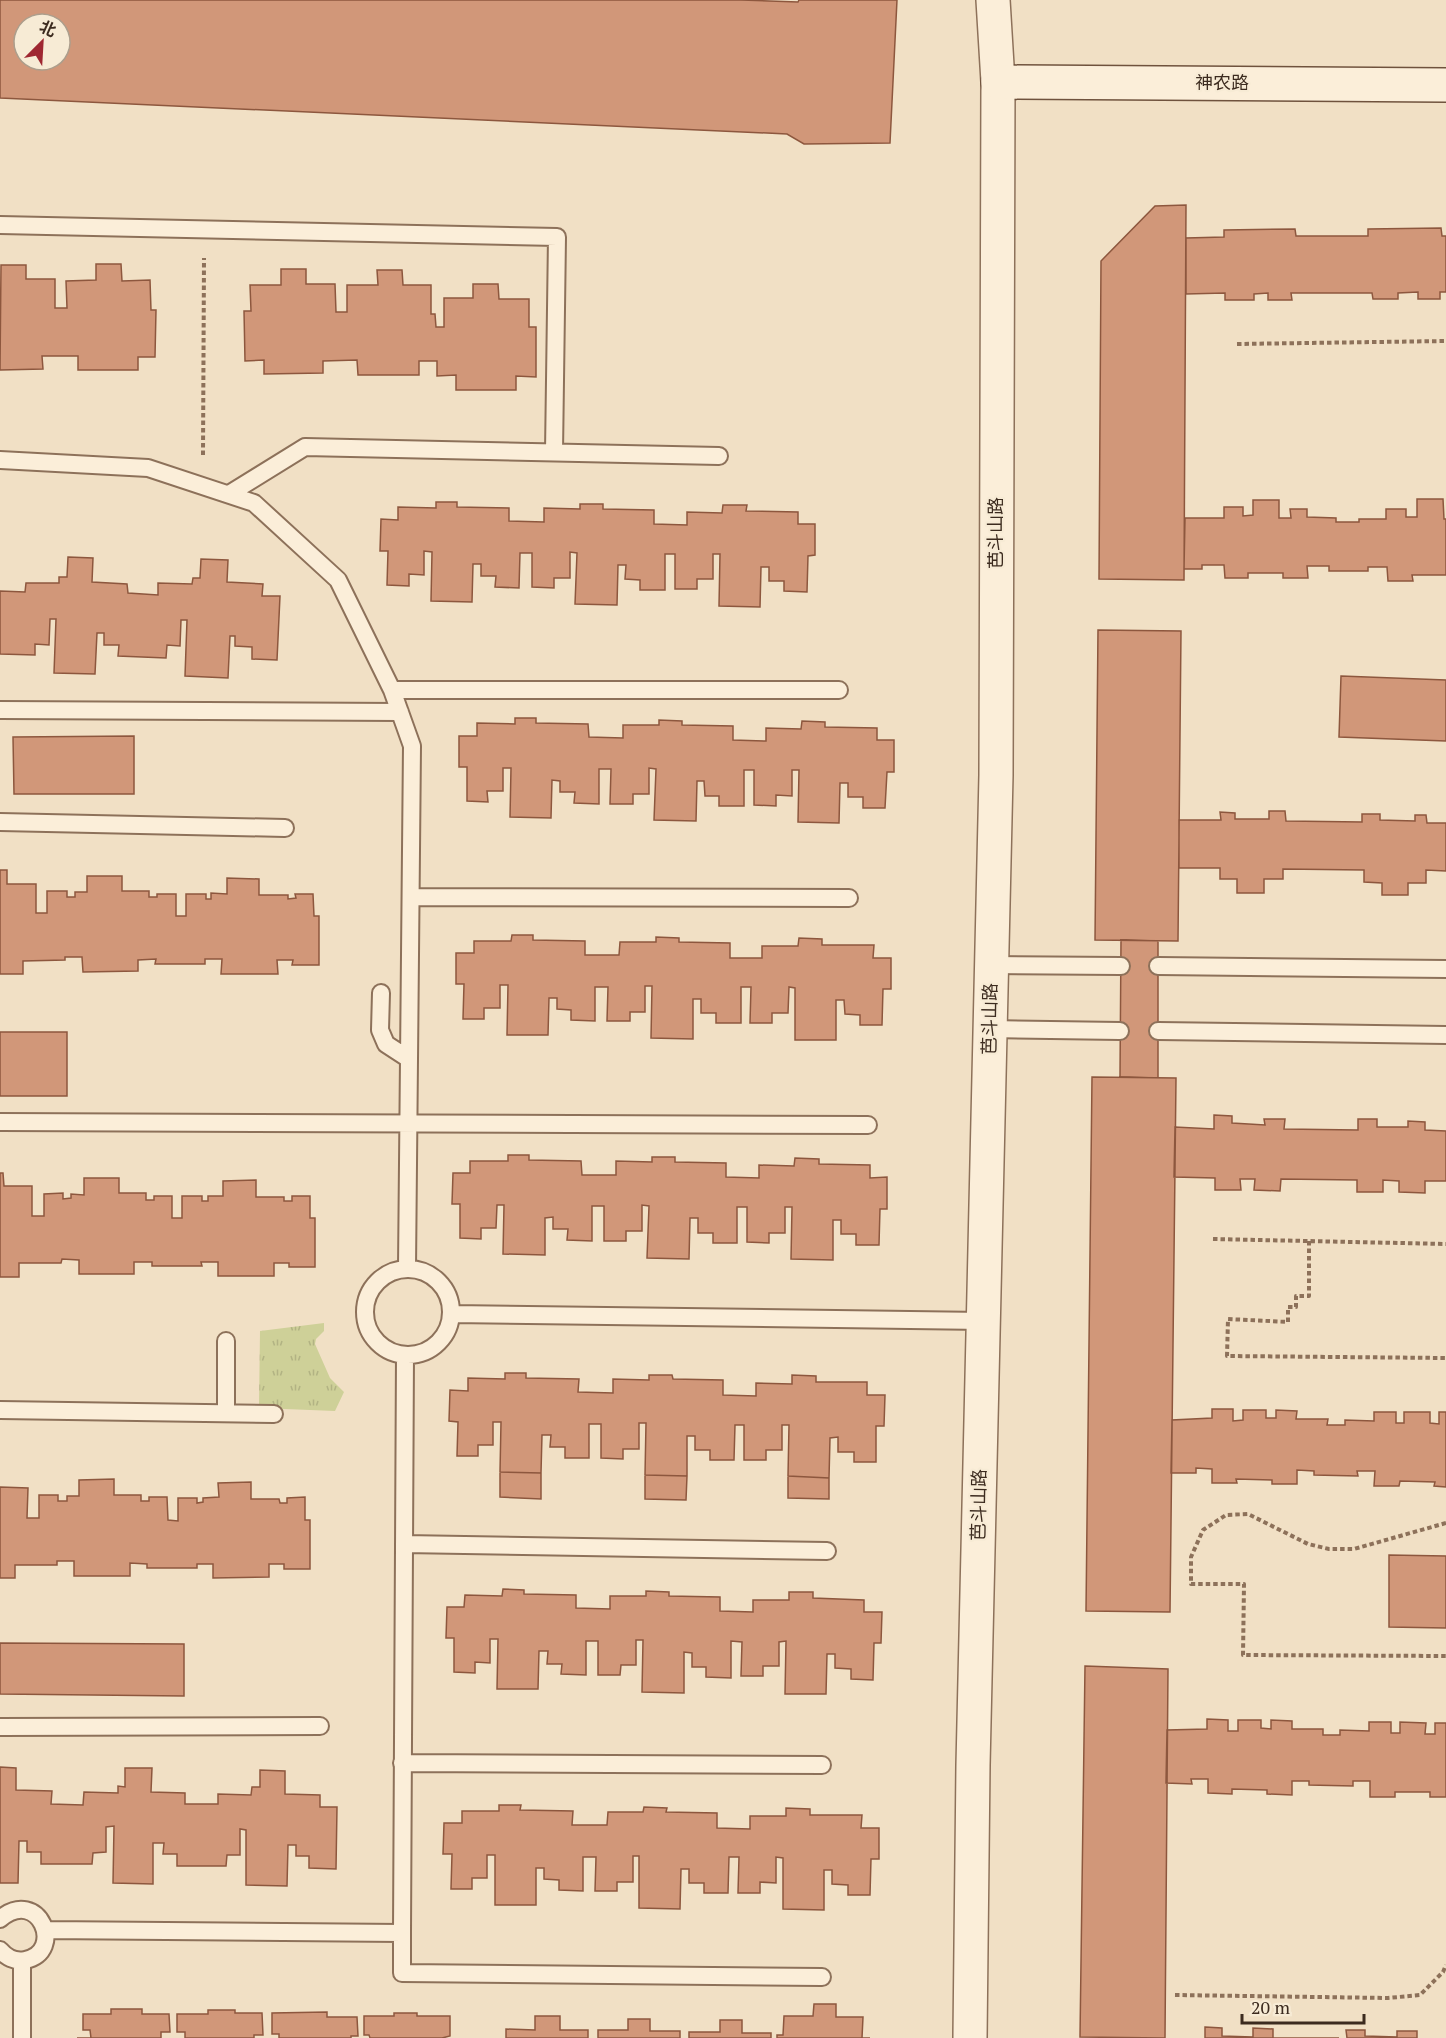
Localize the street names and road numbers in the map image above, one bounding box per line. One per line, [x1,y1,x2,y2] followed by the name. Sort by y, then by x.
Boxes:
[1195,70,1249,94] street label: 神农路
[983,497,1007,569] street label: 芭斗山路
[976,983,1002,1055] street label: 芭斗山路
[965,1469,991,1541] street label: 芭斗山路

